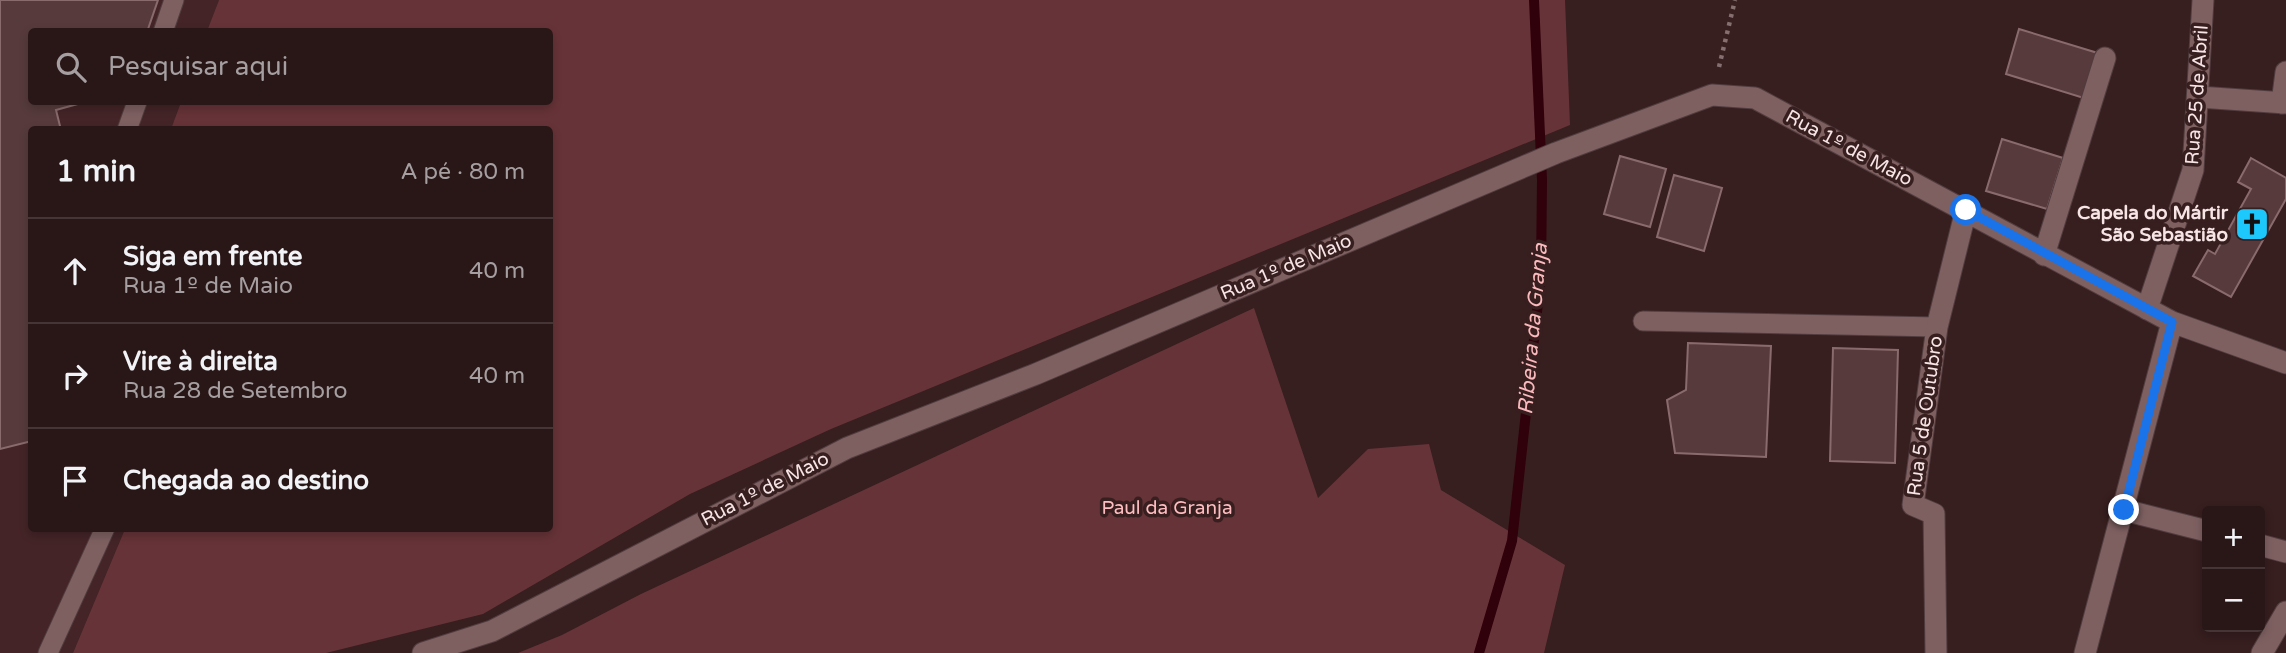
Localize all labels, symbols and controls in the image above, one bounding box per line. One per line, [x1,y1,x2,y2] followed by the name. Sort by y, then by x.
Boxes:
[2181,24,2213,166] street label: Rua 25 de Abril
[28,28,553,105] search box
[52,48,90,86] icon: search
[108,51,288,82] text: Pesquisar aqui
[1782,105,1916,191] street label: Rua 1º de Maio
[56,153,136,190] text: 1 min
[400,158,525,186] text: A pé · 80 m
[1950,194,1981,225] route start
[2077,202,2229,246] place label: Capela do Mártir São Sebastião
[2233,205,2271,243] church icon: Capela do Mártir São Sebastião
[1217,229,1355,305] street label: Rua 1º de Maio
[123,241,303,272] text: Siga em frente
[1513,241,1553,416] water label: Ribeira da Granja
[56,252,94,290] icon: ahead
[469,257,525,285] text: 40 m
[123,272,293,300] text: Rua 1º de Maio
[1903,335,1947,497] street label: Rua 5 de Outubro
[123,346,278,377] text: Vire à direita
[56,357,94,395] icon: right
[469,362,525,390] text: 40 m
[123,377,348,405] text: Rua 28 de Setembro
[697,447,833,531] street label: Rua 1º de Maio
[56,462,94,500] icon: arrive
[123,465,369,496] text: Chegada ao destino
[2108,494,2139,525] route end
[1101,497,1233,519] park label: Paul da Granja
[2202,506,2265,632] map controls
[2202,506,2265,569] button: +
[2202,569,2265,632] button: −

